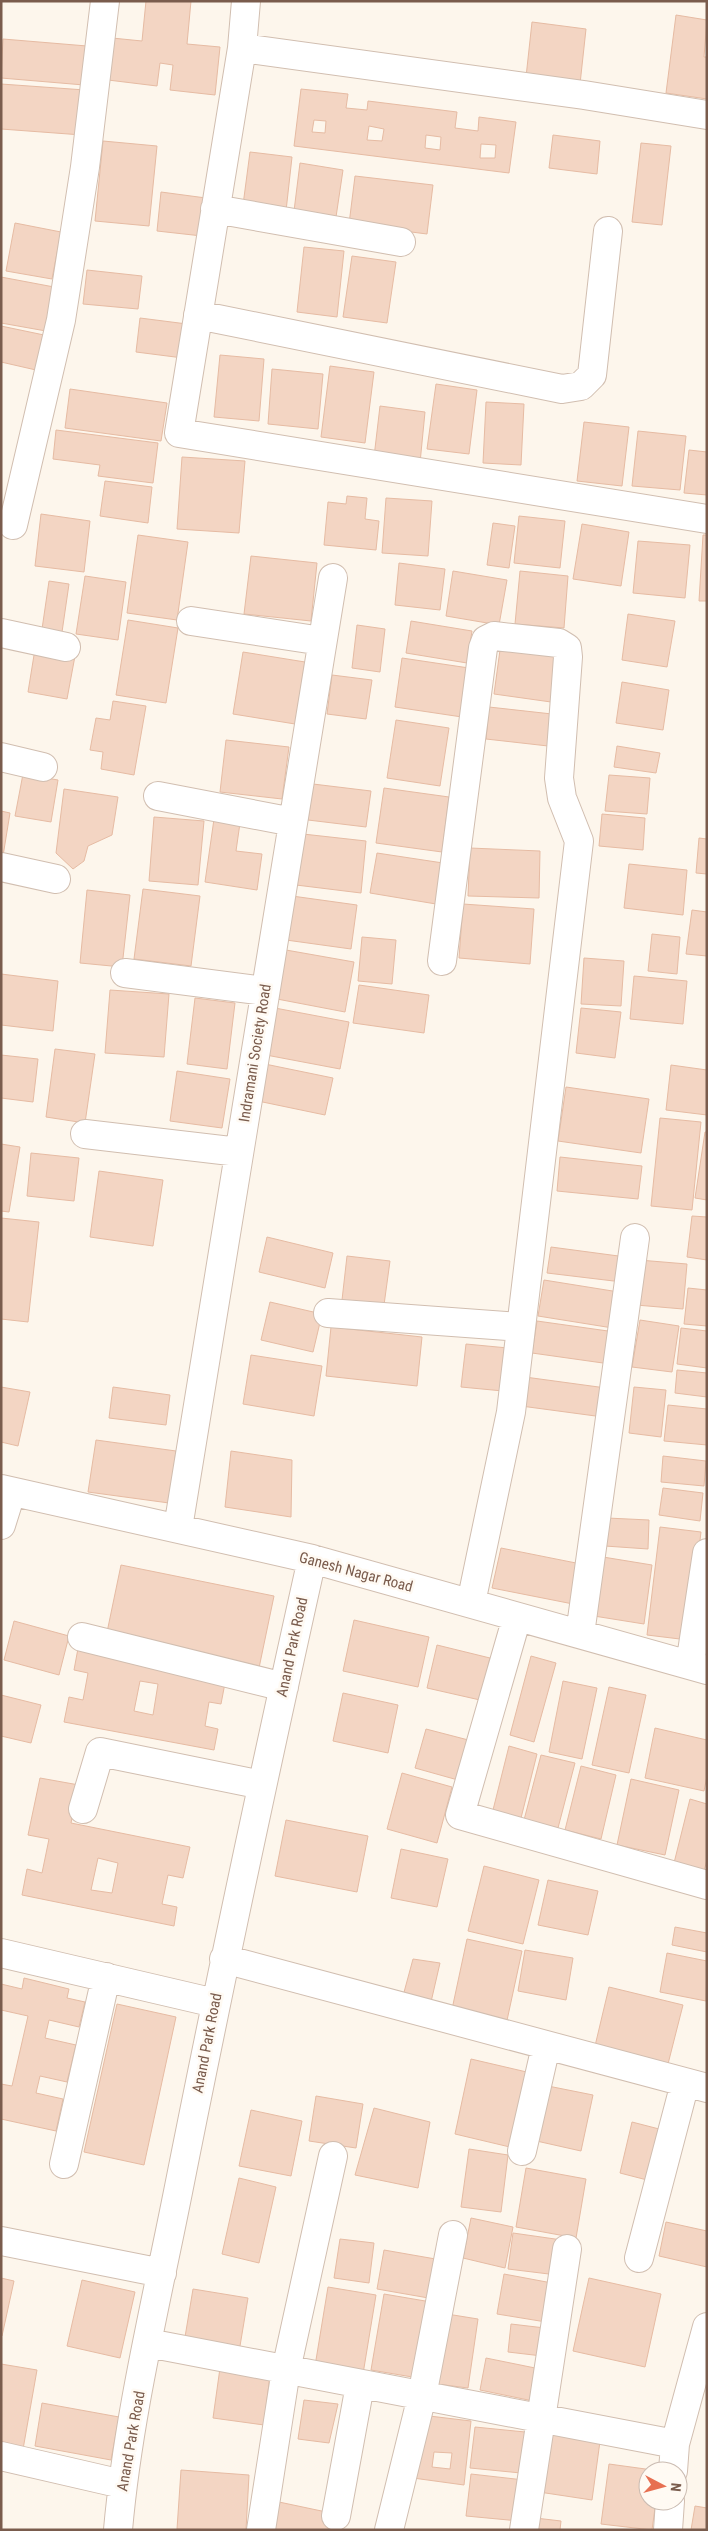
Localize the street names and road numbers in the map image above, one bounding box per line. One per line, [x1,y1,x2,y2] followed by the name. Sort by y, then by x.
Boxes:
[235,983,275,1123] street label: Indramani Society Road
[297,1548,415,1596] street label: Ganesh Nagar Road
[273,1595,311,1699] street label: Anand Park Road
[188,1991,226,2095] street label: Anand Park Road
[113,2389,149,2493] street label: Anand Park Road

